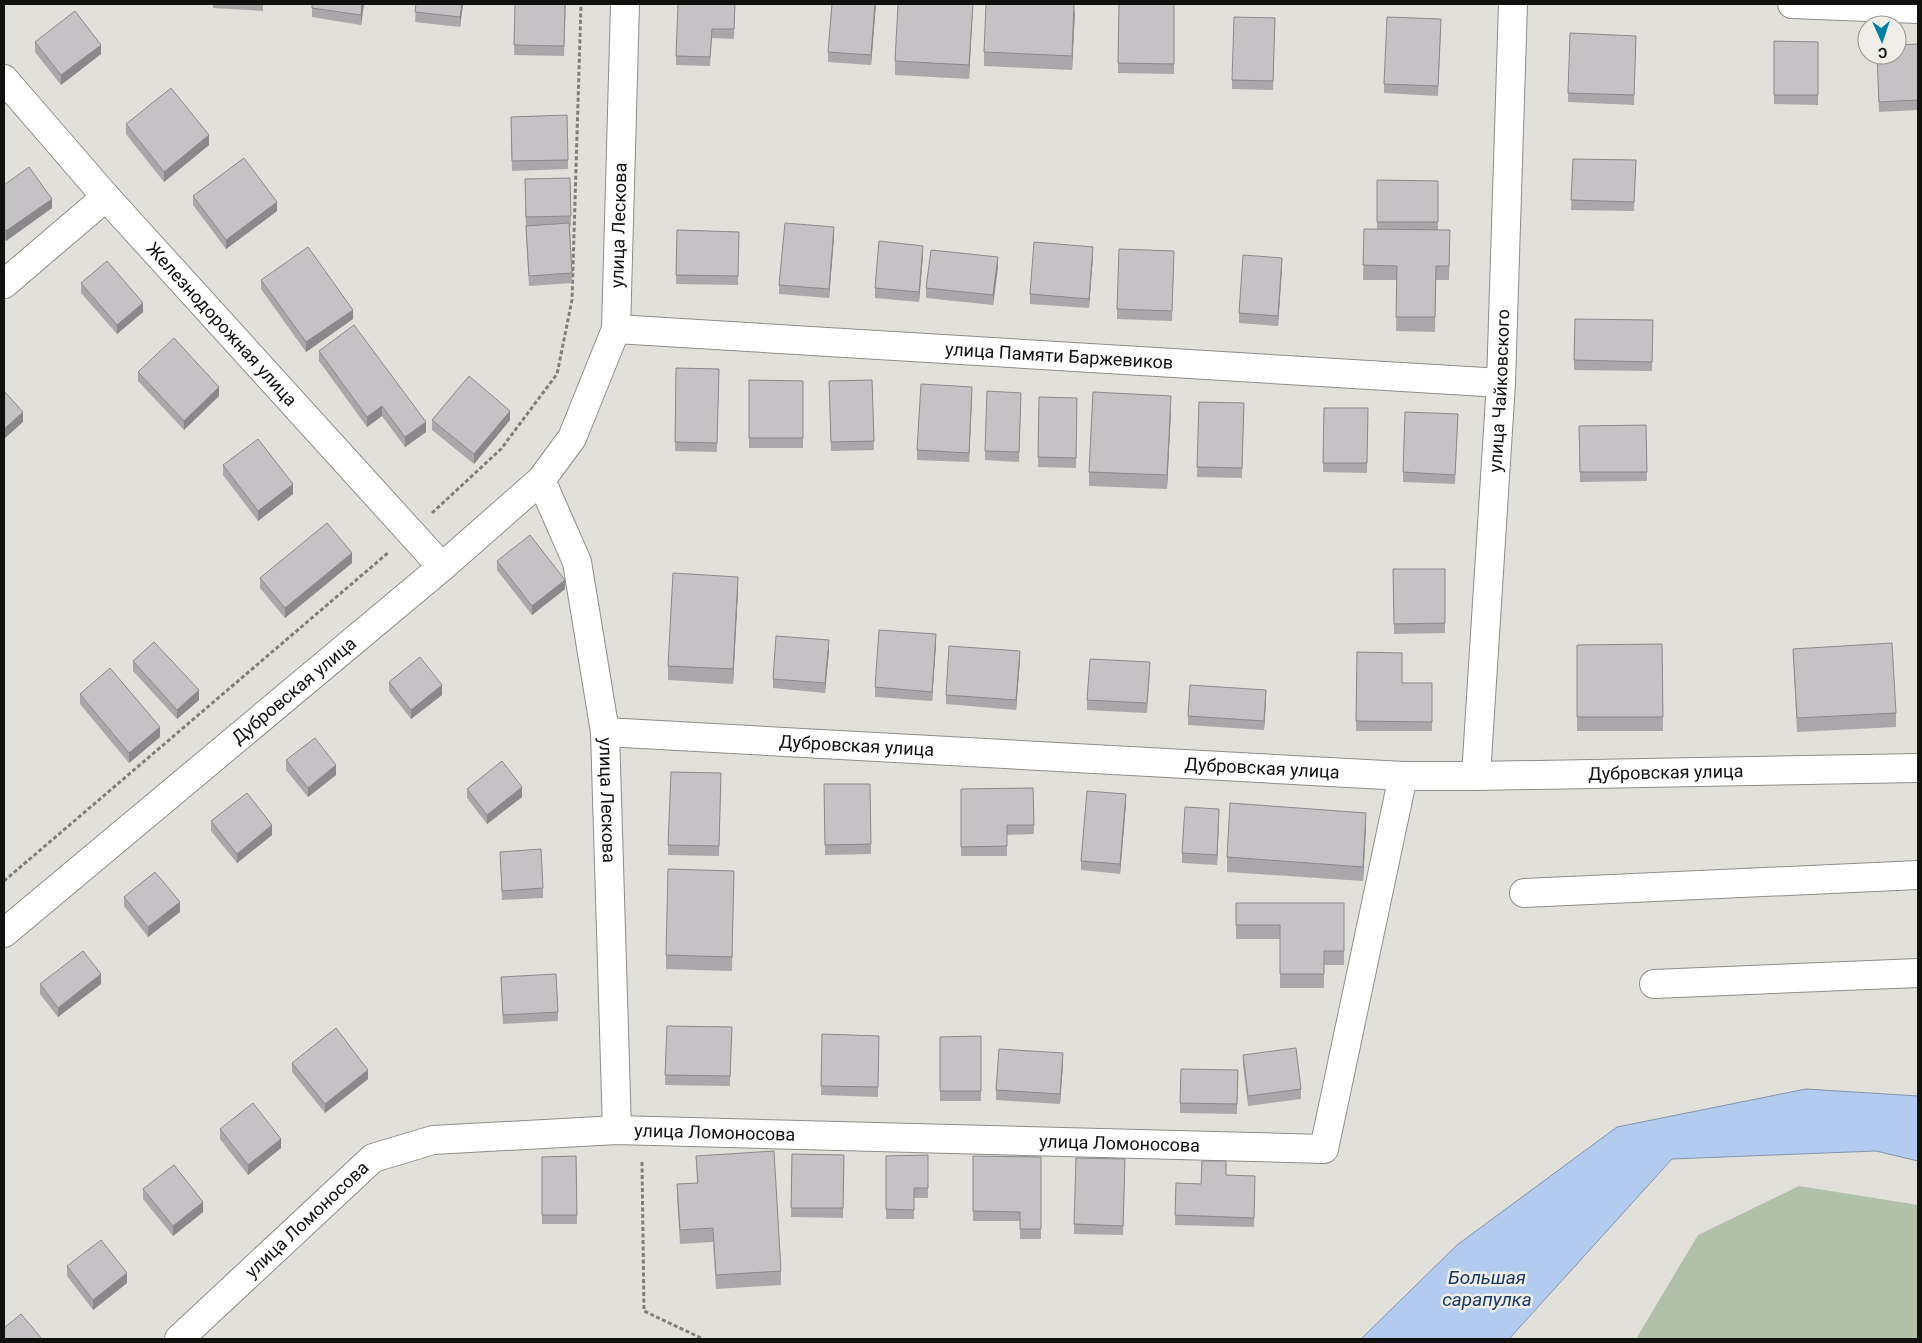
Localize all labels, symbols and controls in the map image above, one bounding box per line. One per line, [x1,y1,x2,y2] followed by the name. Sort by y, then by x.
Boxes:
[1857,15,1907,65] north arrow
[1878,45,1888,61] text: С
[606,162,631,288] street label: улица Лескова
[142,238,302,410] street label: Железнодорожная улица
[1484,309,1513,473] street label: улица Чайковского
[945,338,1174,373] street label: улица Памяти Баржевиков
[227,632,360,748] street label: Дубровская улица
[779,731,935,760] street label: Дубровская улица
[595,737,620,863] street label: улица Лескова
[1184,753,1340,782] street label: Дубровская улица
[1588,760,1744,784] street label: Дубровская улица
[634,1119,795,1145] street label: улица Ломоносова
[1039,1130,1200,1156] street label: улица Ломоносова
[241,1157,373,1282] street label: улица Ломоносова
[1442,1266,1532,1311] water label: Большая сарапулка

